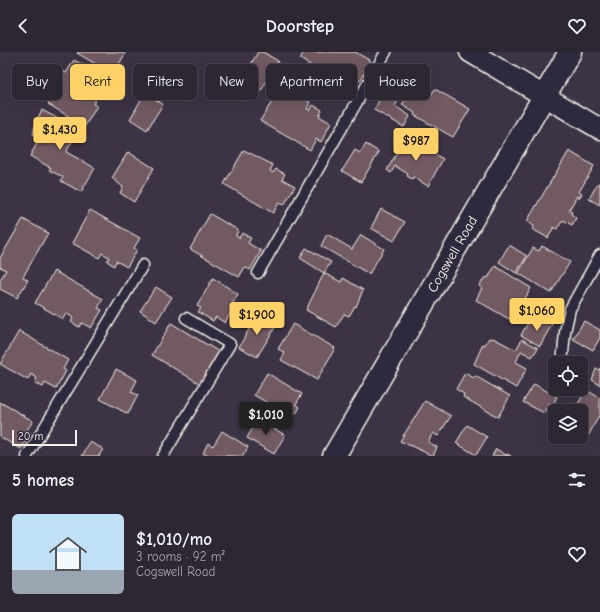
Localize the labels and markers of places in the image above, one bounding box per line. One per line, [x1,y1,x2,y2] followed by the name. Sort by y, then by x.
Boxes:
[27,117,93,151] pin: $1,430
[392,128,440,162] pin: $987
[504,298,570,332] pin: $1,060
[224,302,290,336] pin: $1,900
[233,402,299,436] pin: $1,010

